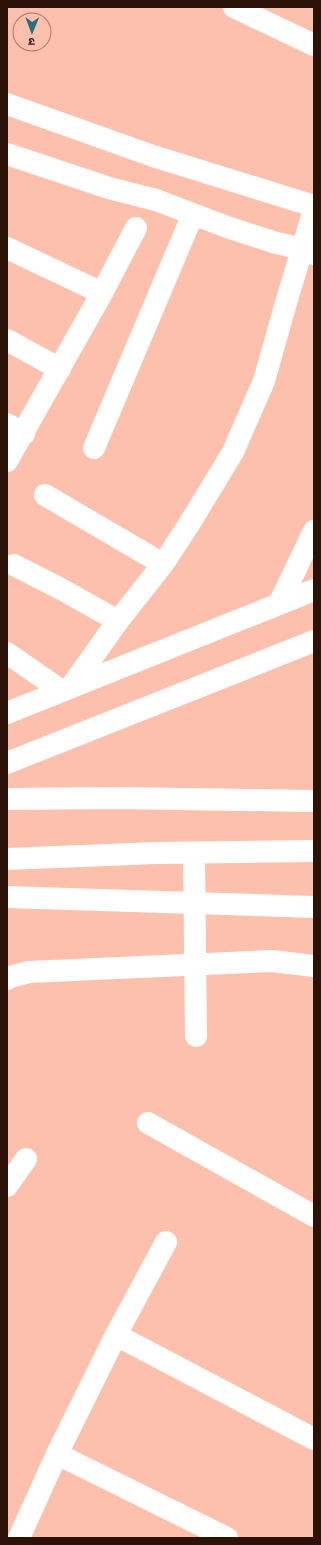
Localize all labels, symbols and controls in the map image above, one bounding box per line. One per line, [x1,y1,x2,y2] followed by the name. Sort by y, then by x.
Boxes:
[12,12,52,52] north arrow
[28,35,35,49] text: उ

